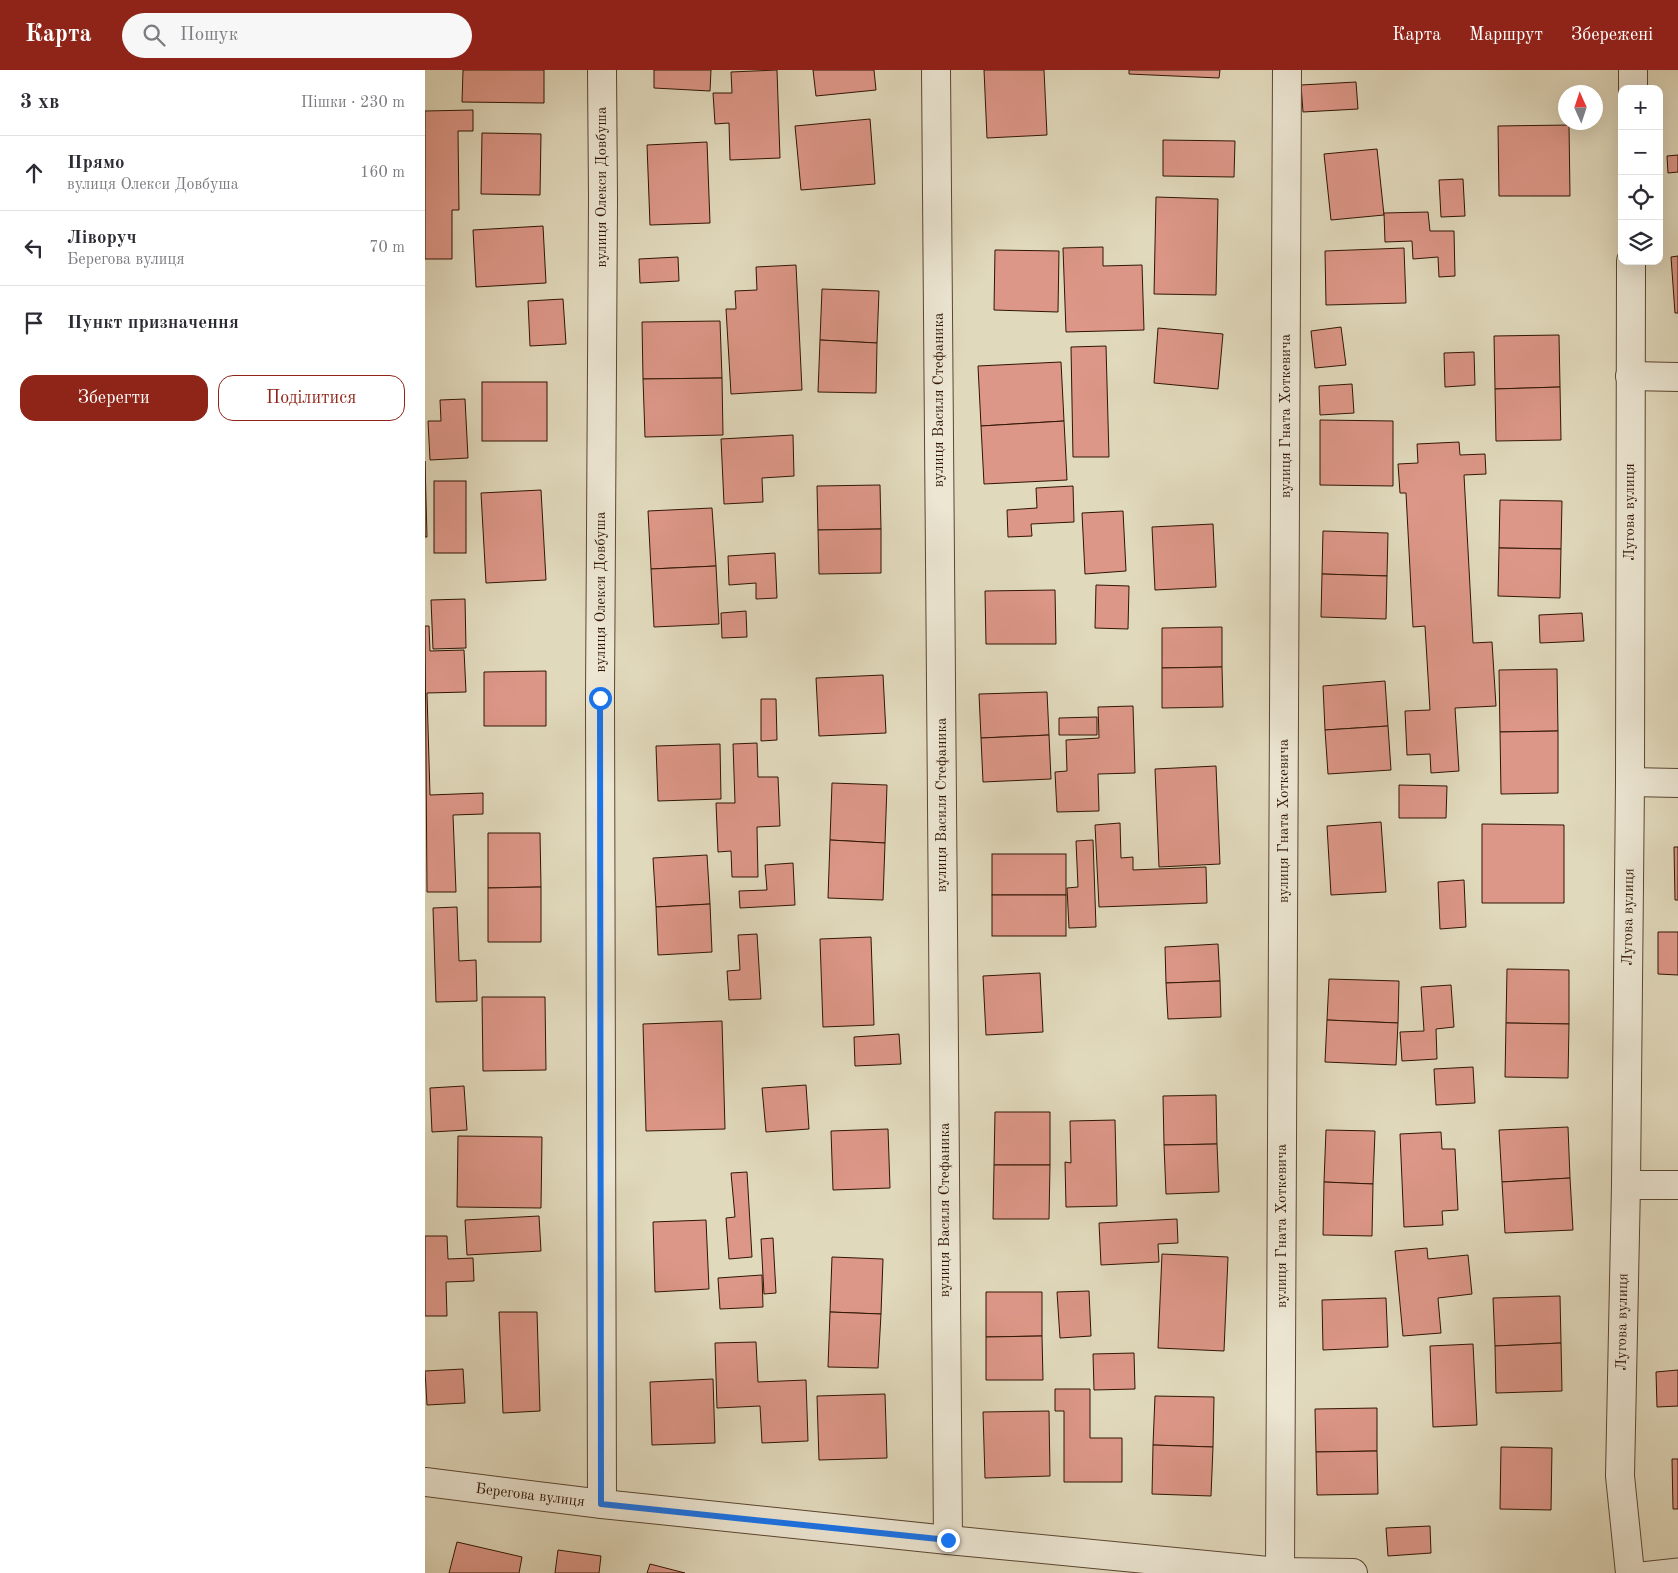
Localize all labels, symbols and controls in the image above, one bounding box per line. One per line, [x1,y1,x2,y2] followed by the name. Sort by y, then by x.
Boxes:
[122,13,472,58] search box
[140,21,168,49] icon: search
[25,23,92,47] text: Карта
[180,26,238,45] text: Пошук
[1392,26,1441,44] text: Карта
[1469,26,1543,44] text: Маршрут
[1571,26,1653,44] text: Збережені
[1558,85,1603,130] north arrow
[1618,85,1663,265] map controls
[1618,85,1663,130] button: +
[20,92,59,113] text: 3 хв
[301,95,405,111] text: Пішки · 230 m
[595,106,610,267] street label: вулиця Олекси Довбуша
[1618,130,1663,175] button: −
[67,154,125,173] text: Прямо
[20,159,48,187] icon: ahead
[360,165,405,181] text: 160 m
[1618,175,1663,220] button: locate
[67,177,239,193] text: вулиця Олекси Довбуша
[1618,220,1663,265] button: layers
[67,229,137,248] text: Ліворуч
[20,234,48,262] icon: left
[369,240,405,256] text: 70 m
[67,252,185,268] text: Берегова вулиця
[20,309,48,337] icon: arrive
[932,312,947,487] street label: вулиця Василя Стефаника
[67,314,239,333] text: Пункт призначення
[1279,333,1294,498] street label: вулиця Гната Хоткевича
[20,375,208,421] button: Зберегти
[218,375,405,421] button: Поділитися
[1623,463,1638,561] street label: Лугова вулиця
[594,511,609,672] street label: вулиця Олекси Довбуша
[589,687,612,710] route start
[935,717,950,892] street label: вулиця Василя Стефаника
[1277,738,1292,903] street label: вулиця Гната Хоткевича
[1621,868,1637,966] street label: Лугова вулиця
[938,1122,953,1297] street label: вулиця Василя Стефаника
[1275,1143,1290,1308] street label: вулиця Гната Хоткевича
[1615,1273,1631,1371] street label: Лугова вулиця
[474,1482,586,1510] street label: Берегова вулиця
[937,1529,960,1552] route end

